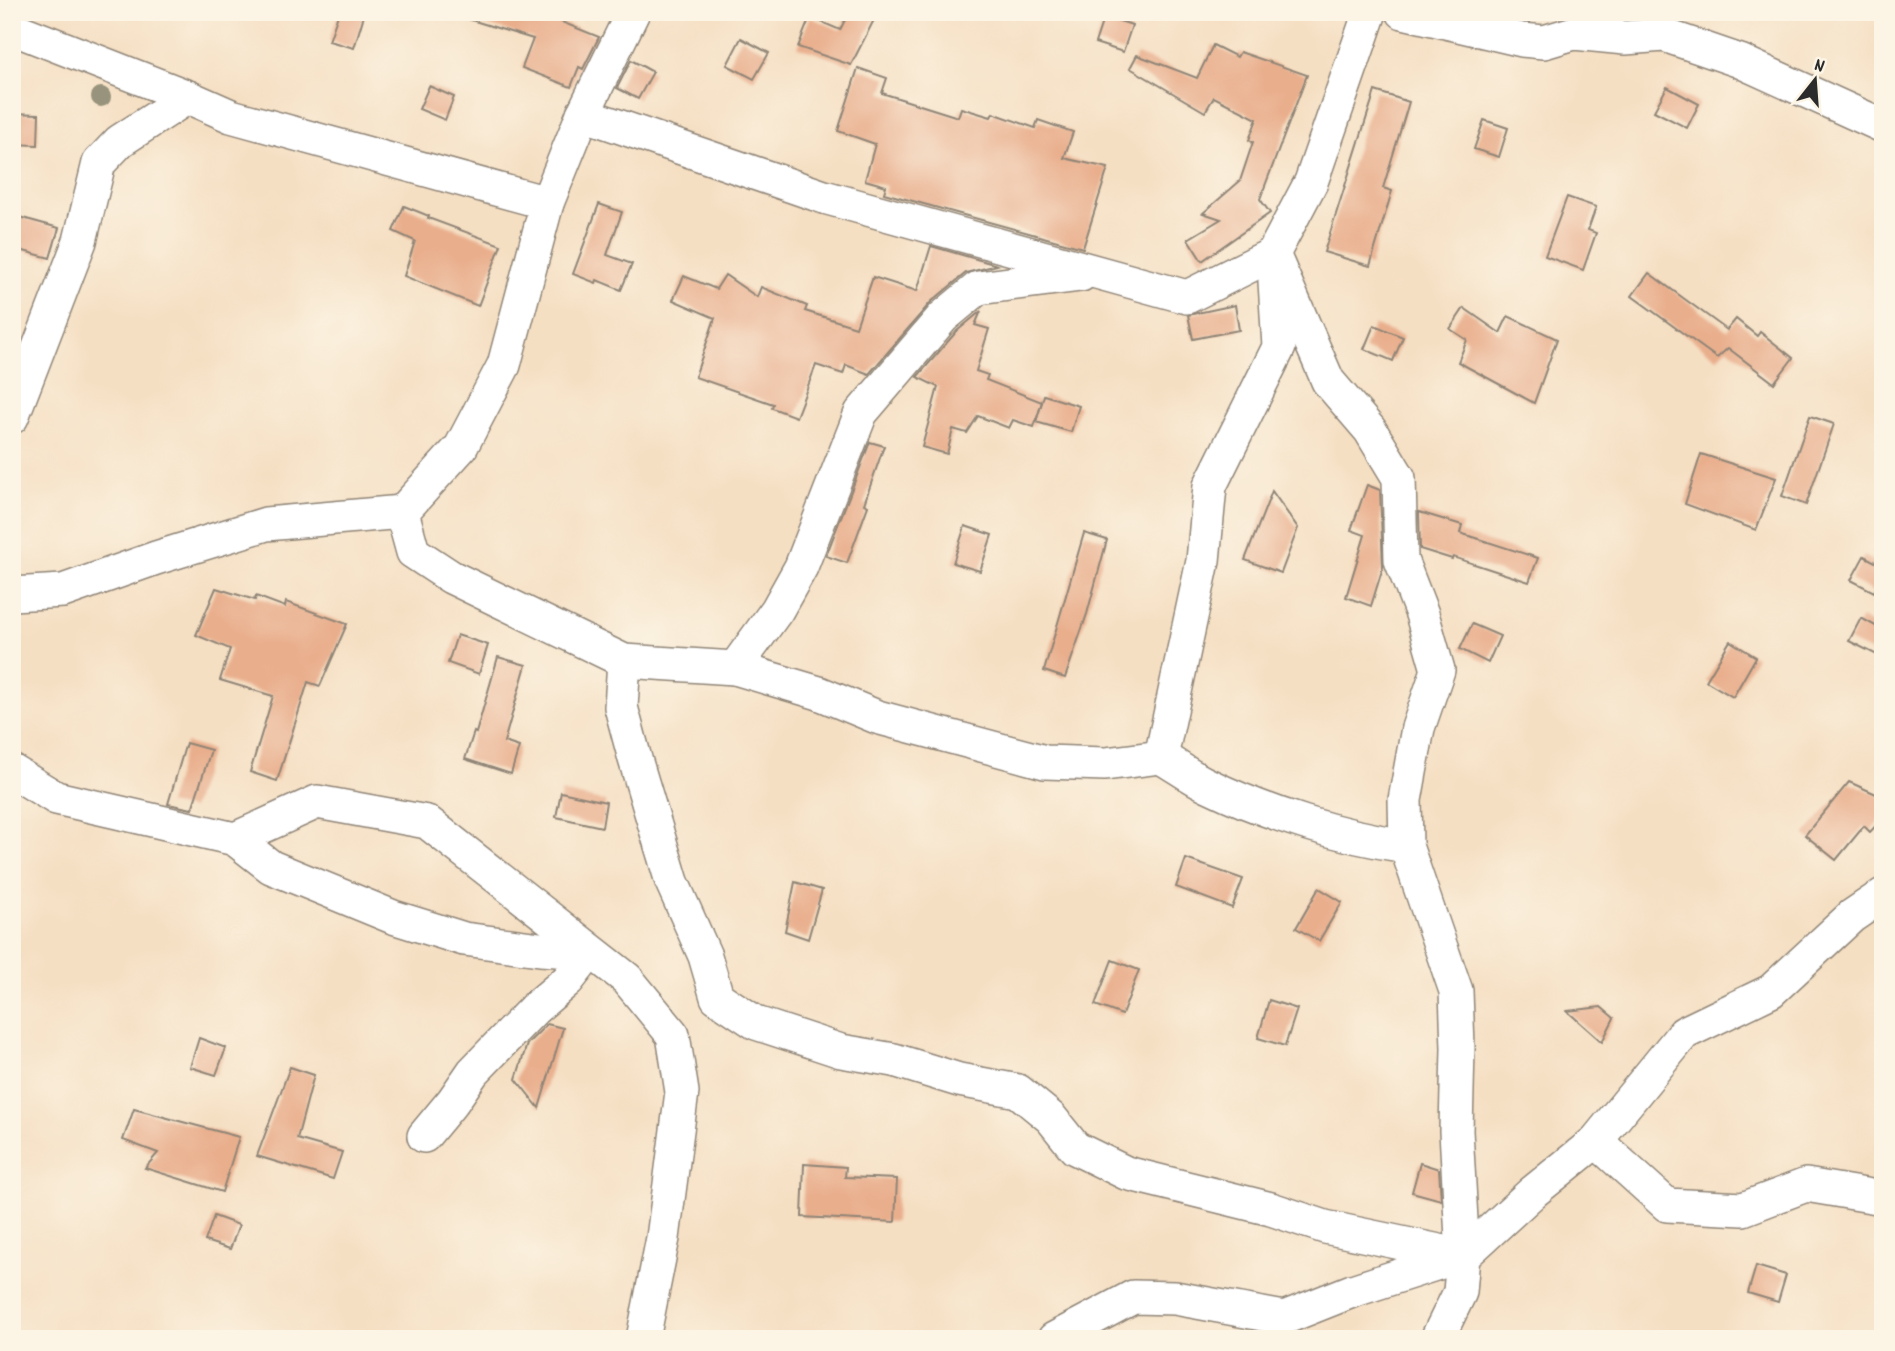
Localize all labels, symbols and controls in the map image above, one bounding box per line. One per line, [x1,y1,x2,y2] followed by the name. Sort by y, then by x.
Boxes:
[1780,46,1850,116] north arrow
[1811,53,1827,81] text: N

